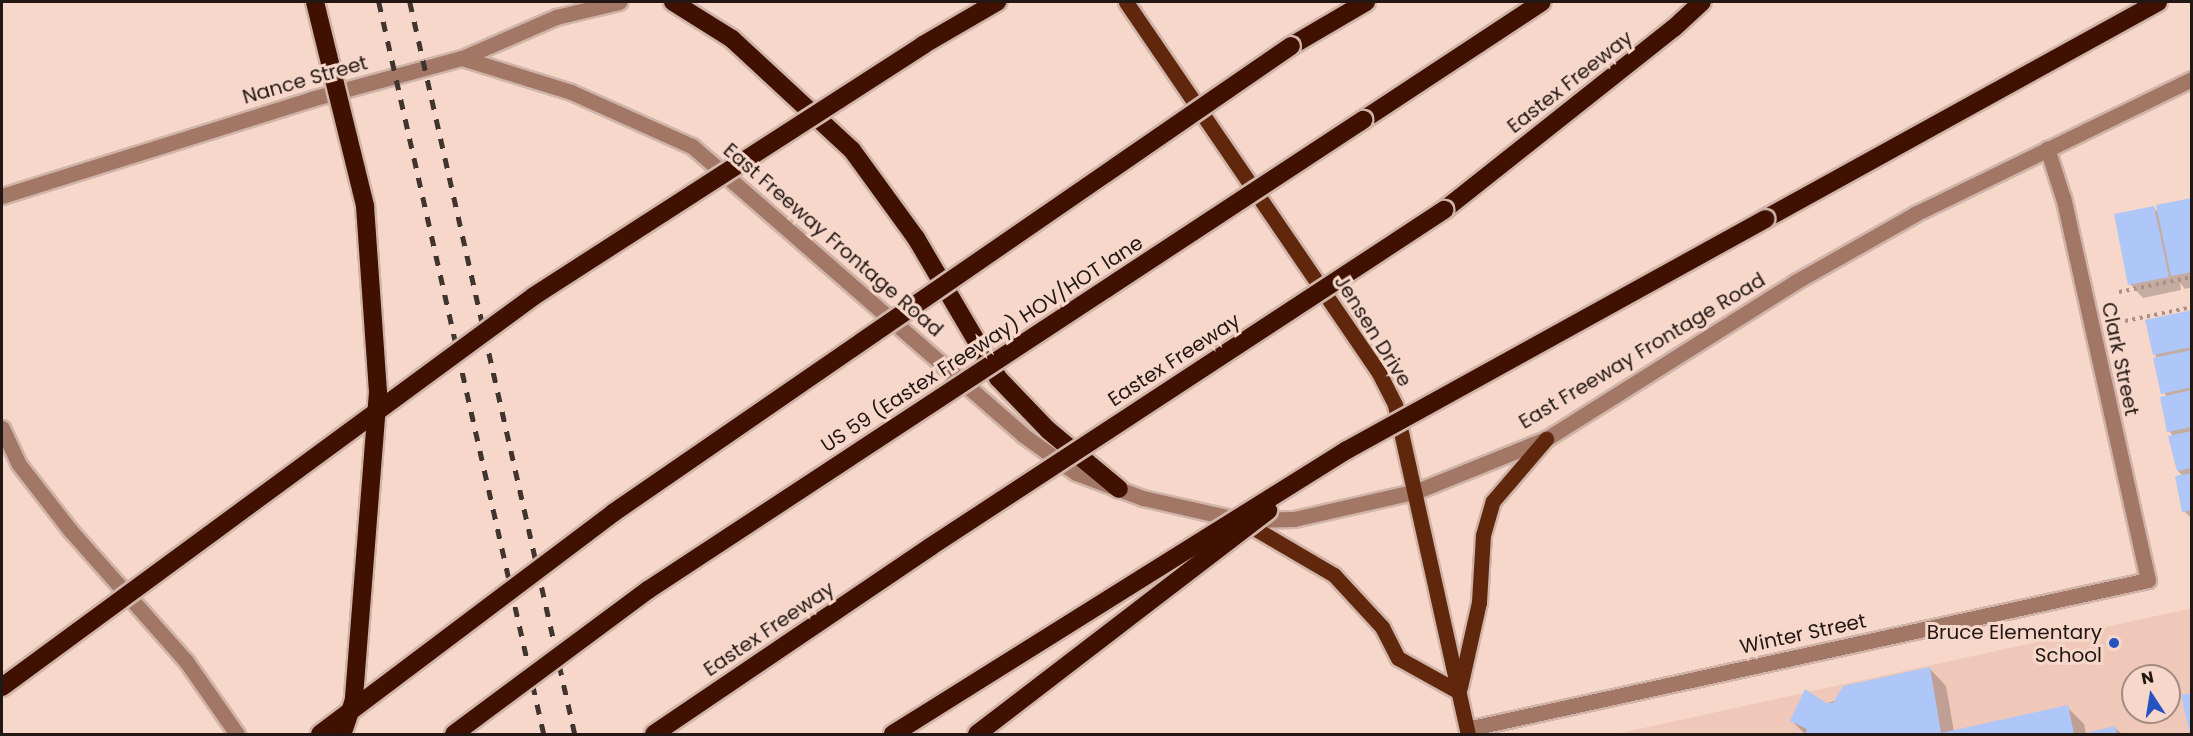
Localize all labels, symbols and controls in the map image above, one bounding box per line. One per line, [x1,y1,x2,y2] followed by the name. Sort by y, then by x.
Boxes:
[1503,26,1637,138] street label: Eastex Freeway
[240,51,370,109] street label: Nance Street
[718,138,948,342] street label: East Freeway Frontage Road
[817,231,1147,457] street label: US 59 (Eastex Freeway) HOV/HOT lane
[1515,268,1769,434] street label: East Freeway Frontage Road
[1329,271,1417,391] street label: Jensen Drive
[2096,300,2144,418] street label: Clark Street
[1104,308,1244,412] street label: Eastex Freeway
[699,576,839,682] street label: Eastex Freeway
[1738,609,1868,659] street label: Winter Street
[1927,620,2102,667] place label: Bruce Elementary School
[2107,636,2121,650] marker: Bruce Elementary School
[2121,664,2181,724] north arrow
[2139,665,2156,690] text: N

